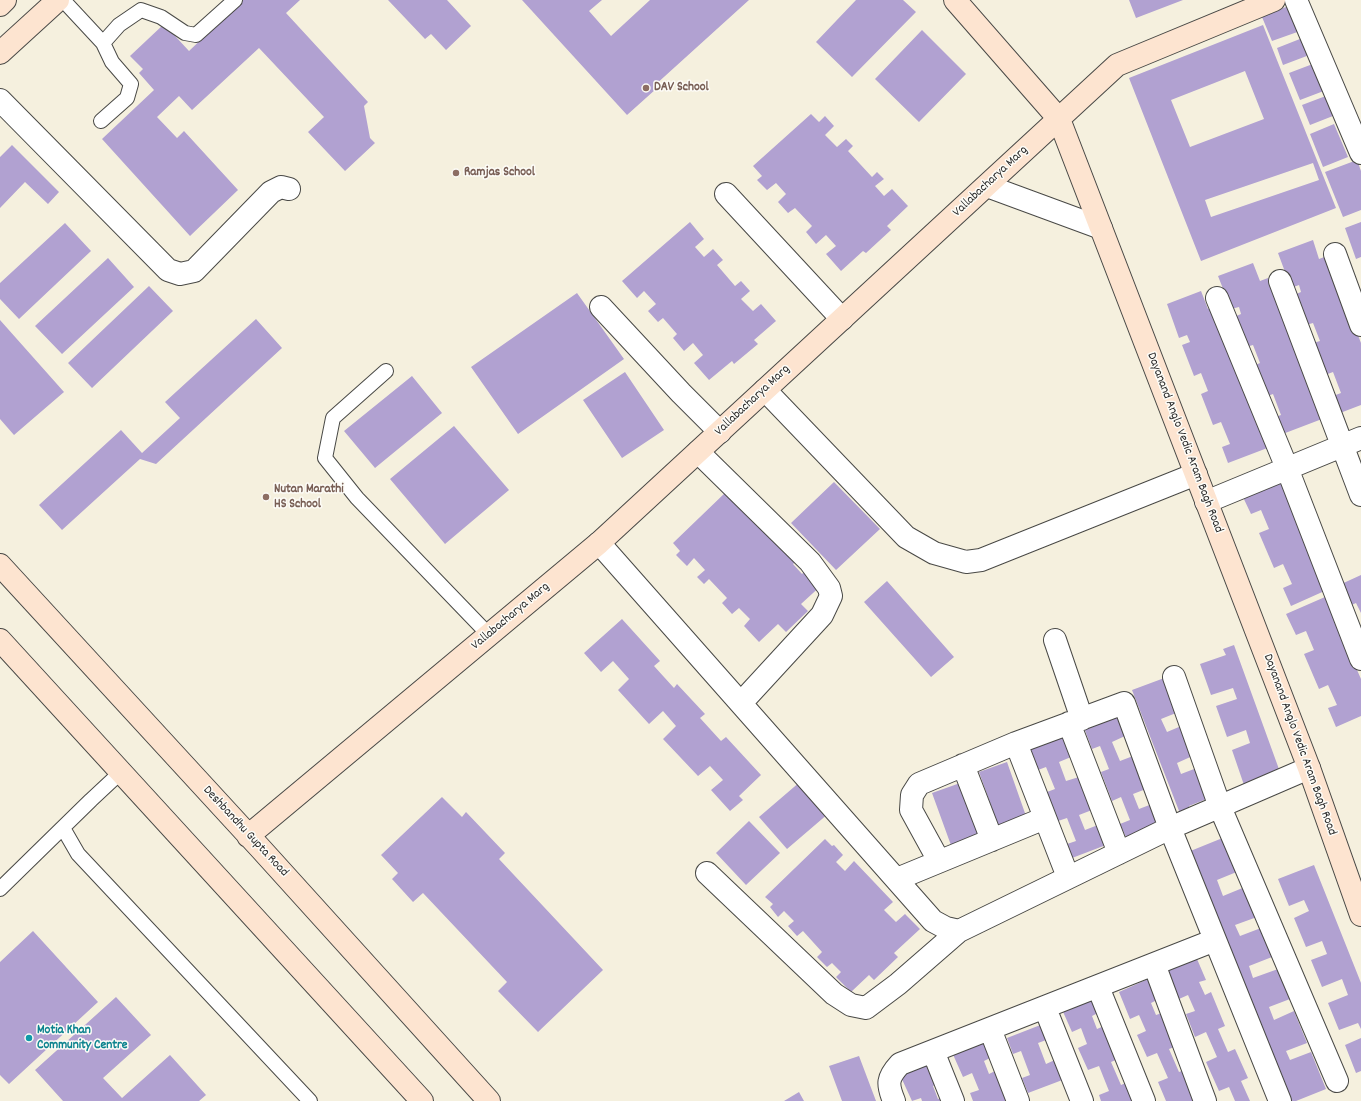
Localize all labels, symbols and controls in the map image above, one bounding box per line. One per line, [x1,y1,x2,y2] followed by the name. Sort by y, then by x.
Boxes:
[654,80,709,96] place label: DAV School
[641,83,651,93] marker: DAV School
[950,143,1032,221] street label: Vallabacharya Marg
[464,165,535,181] place label: Ramjas School
[451,168,461,178] marker: Ramjas School
[1142,351,1226,535] street label: Dayanand Anglo Vedic Aram Bagh Road
[712,362,794,440] street label: Vallabacharya Marg
[274,482,344,513] place label: Nutan Marathi HS School
[261,492,271,502] marker: Nutan Marathi HS School
[469,580,553,654] street label: Vallabacharya Marg
[1259,652,1339,838] street label: Dayanand Anglo Vedic Aram Bagh Road
[199,783,291,881] street label: Deshbandhu Gupta Road
[37,1023,128,1054] place label: Motia Khan Community Centre
[24,1033,34,1043] marker: Motia Khan Community Centre

